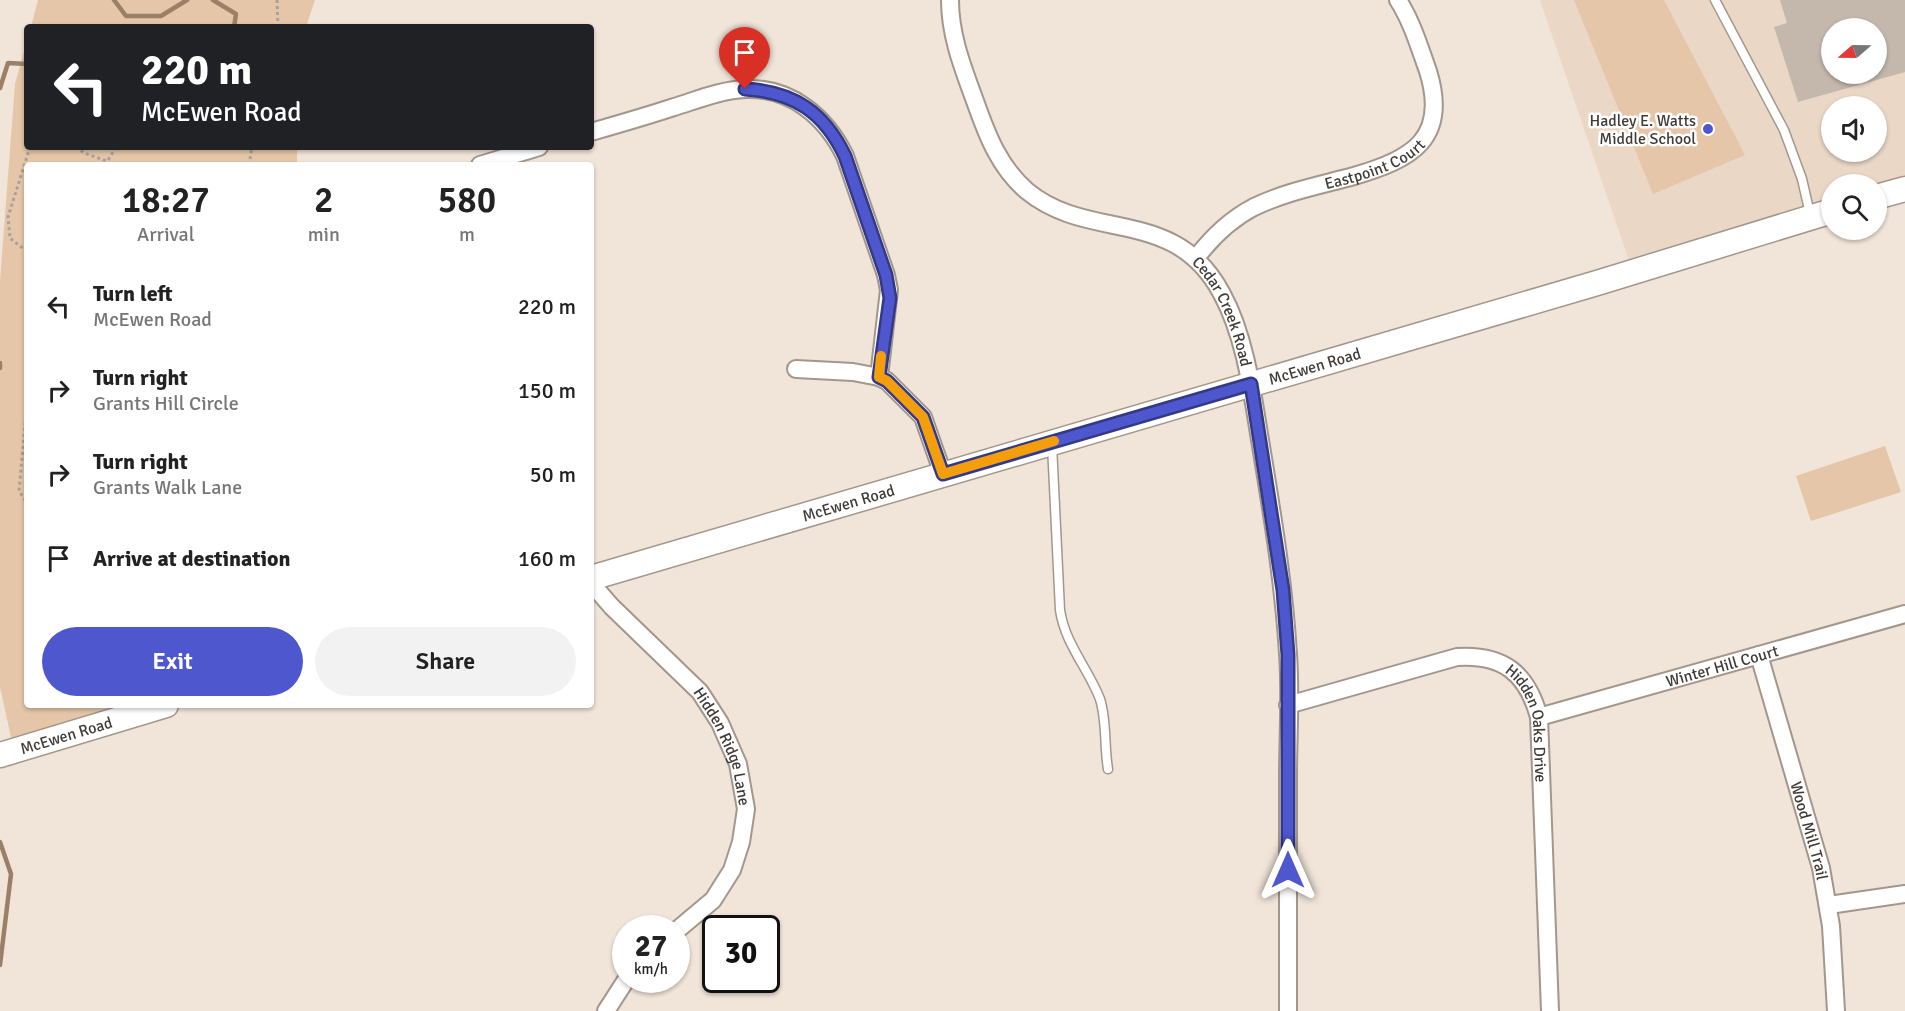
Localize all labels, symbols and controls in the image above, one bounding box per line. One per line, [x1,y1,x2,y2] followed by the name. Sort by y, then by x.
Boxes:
[1821,18,1887,84] north arrow
[1821,18,1887,240] map controls
[719,27,770,89] pin
[728,36,761,69] icon: arrive
[141,45,252,96] text: 220 m
[42,48,120,126] icon: left
[141,96,302,129] text: McEwen Road
[1821,96,1887,162] button: sound
[1589,111,1696,149] place label: Hadley E. Watts Middle School
[1701,122,1715,136] marker: Hadley E. Watts Middle School
[1323,135,1430,194] street label: Eastpoint Court
[1821,174,1887,240] button: search
[122,178,210,223] text: 18:27
[314,178,334,223] text: 2
[438,178,496,223] text: 580
[137,222,195,247] text: Arrival
[308,222,340,247] text: min
[459,222,475,247] text: m
[1188,252,1256,369] street label: Cedar Creek Road
[93,280,173,307] text: Turn left
[42,290,75,323] icon: left
[518,293,576,320] text: 220 m
[93,307,212,332] text: McEwen Road
[1266,344,1363,390] street label: McEwen Road
[93,364,188,391] text: Turn right
[42,374,75,407] icon: right
[518,377,576,404] text: 150 m
[93,391,239,416] text: Grants Hill Circle
[93,448,188,475] text: Turn right
[42,458,75,491] icon: right
[530,461,576,488] text: 50 m
[93,475,242,500] text: Grants Walk Lane
[800,481,897,527] street label: McEwen Road
[42,542,75,575] icon: arrive
[93,545,290,572] text: Arrive at destination
[518,545,576,572] text: 160 m
[42,627,303,696] button: Exit
[315,627,576,696] button: Share
[1664,641,1781,692] street label: Winter Hill Court
[1501,660,1550,783] street label: Hidden Oaks Drive
[688,684,754,807] street label: Hidden Ridge Lane
[18,713,115,759] street label: McEwen Road
[1785,779,1832,882] street label: Wood Mill Trail
[1256,838,1320,902] position arrow
[702,915,780,993] speed limit sign: 30
[635,928,667,965] text: 27
[634,960,668,978] text: km/h

